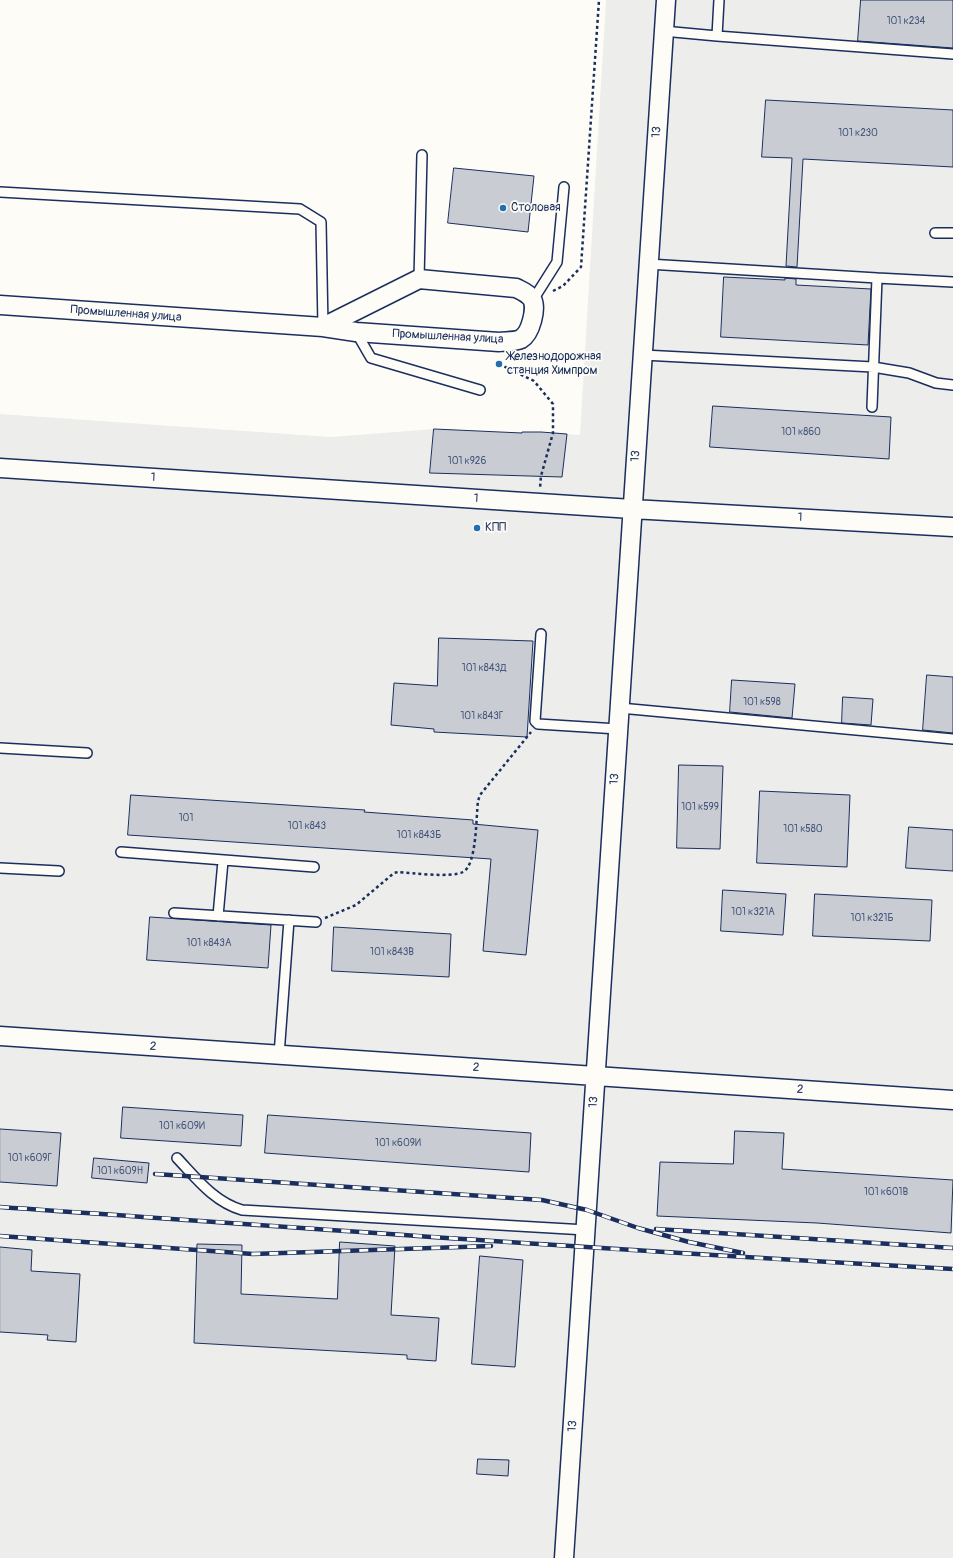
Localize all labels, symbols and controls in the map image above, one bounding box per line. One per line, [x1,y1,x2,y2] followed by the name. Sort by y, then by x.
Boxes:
[887,15,925,27] house number: 101 к234
[649,126,665,138] street label: 13
[838,127,878,139] house number: 101 к230
[511,201,561,215] place label: Столовая
[498,203,508,213] marker: Столовая
[70,303,182,325] street label: Промышленная улица
[392,327,504,347] street label: Промышленная улица
[507,350,601,378] place label: Железнодорожная станция Химпром
[494,359,504,369] marker: Железнодорожная станция Химпром
[781,426,821,438] house number: 101 к860
[628,450,644,462] street label: 13
[448,455,486,467] house number: 101 к926
[150,471,156,485] street label: 1
[473,492,479,506] street label: 1
[797,511,803,525] street label: 1
[485,521,506,535] place label: КПП
[472,523,482,533] marker: КПП
[462,662,506,674] house number: 101 к843Д
[743,696,781,708] house number: 101 к598
[460,710,504,722] house number: 101 к843Г
[607,773,623,785] street label: 13
[681,801,719,813] house number: 101 к599
[179,812,193,824] house number: 101
[288,820,326,832] house number: 101 к843
[783,823,823,835] house number: 101 к580
[397,829,441,841] house number: 101 к843Б
[731,906,775,918] house number: 101 к321А
[850,912,894,924] house number: 101 к321Б
[187,937,231,949] house number: 101 к843А
[370,946,414,958] house number: 101 к843В
[149,1040,157,1054] street label: 2
[472,1061,480,1075] street label: 2
[796,1083,804,1097] street label: 2
[586,1096,602,1108] street label: 13
[159,1120,205,1132] house number: 101 к609И
[375,1137,421,1149] house number: 101 к609И
[8,1152,52,1164] house number: 101 к609Г
[97,1165,143,1177] house number: 101 к609Н
[864,1186,908,1198] house number: 101 к601В
[565,1420,581,1432] street label: 13

